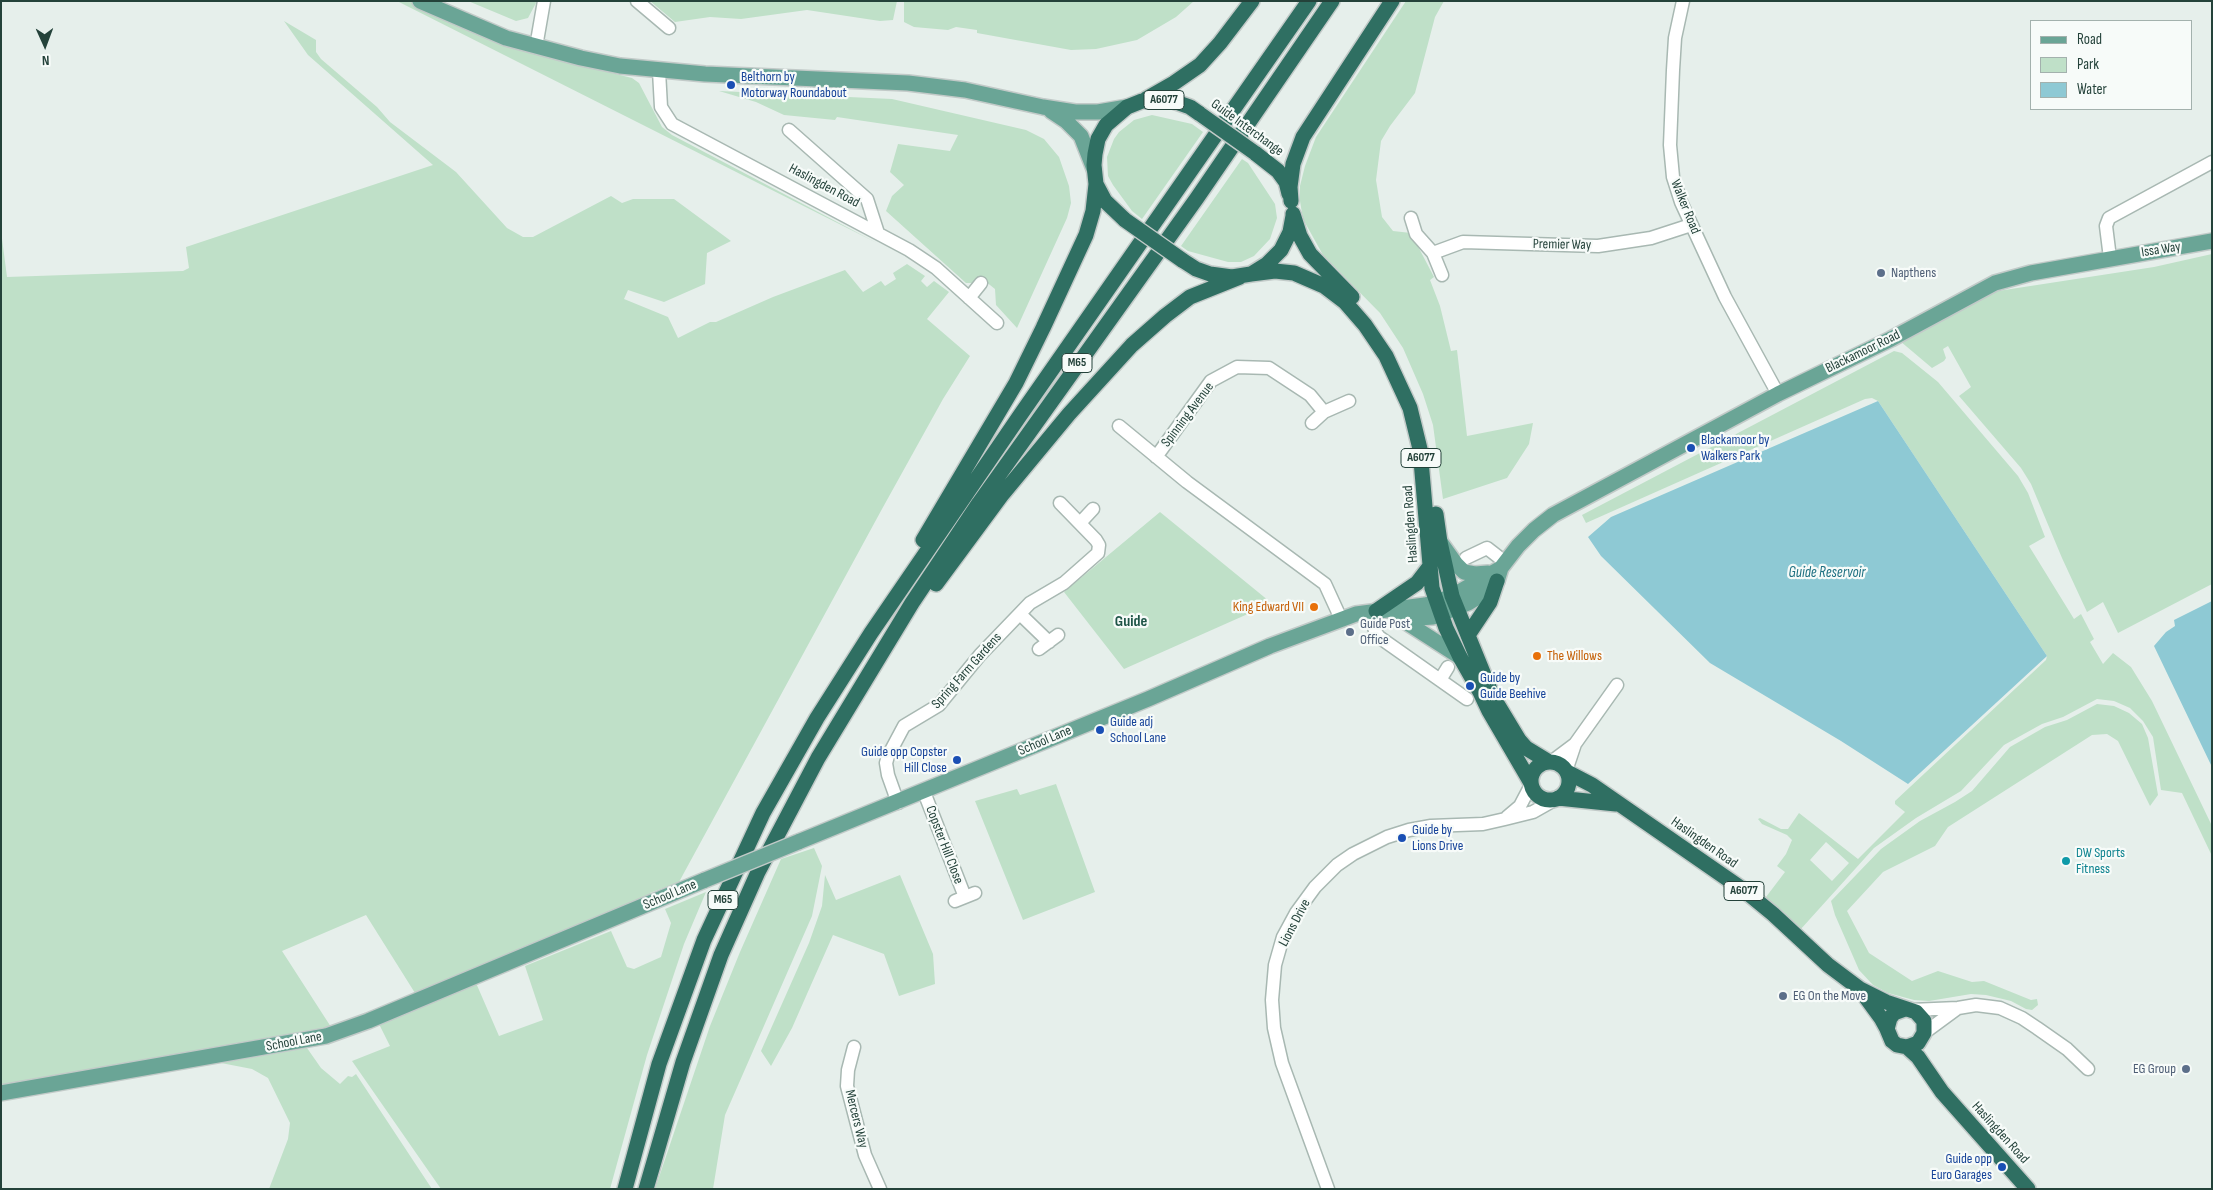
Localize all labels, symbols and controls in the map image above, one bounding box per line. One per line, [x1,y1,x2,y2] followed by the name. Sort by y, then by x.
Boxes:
[20,20,70,70] north arrow
[2030,20,2193,110] legend
[2077,30,2102,49] text: Road
[42,52,50,69] text: N
[2077,55,2099,74] text: Park
[741,69,847,102] place label: Belthorn by Motorway Roundabout
[725,79,737,91] marker: Belthorn by Motorway Roundabout
[2077,80,2107,99] text: Water
[1144,90,1184,110] road number: A6077
[1207,96,1287,160] street label: Guide Interchange
[786,160,862,212] street label: Haslingden Road
[1667,177,1703,237] street label: Walker Road
[1533,236,1591,254] street label: Premier Way
[2140,239,2182,261] street label: Issa Way
[1891,265,1936,281] place label: Napthens
[1875,267,1887,279] marker: Napthens
[1823,327,1903,377] street label: Blackamoor Road
[1062,353,1092,372] road number: M65
[1158,379,1218,451] street label: Spinning Avenue
[1701,432,1770,464] place label: Blackamoor by Walkers Park
[1685,442,1697,454] marker: Blackamoor by Walkers Park
[1401,448,1441,468] road number: A6077
[1400,485,1422,563] street label: Haslingden Road
[1788,564,1866,582] water label: Guide Reservoir
[1233,599,1304,615] place label: King Edward VII
[1308,601,1320,613] marker: King Edward VII
[1115,612,1147,632] district label: Guide
[1360,616,1410,648] place label: Guide Post Office
[1344,626,1356,638] marker: Guide Post Office
[928,630,1006,712] street label: Spring Farm Gardens
[1547,648,1602,664] place label: The Willows
[1531,650,1543,662] marker: The Willows
[1480,670,1546,702] place label: Guide by Guide Beehive
[1464,680,1476,692] marker: Guide by Guide Beehive
[1110,714,1166,746] place label: Guide adj School Lane
[1016,722,1074,760] street label: School Lane
[1094,724,1106,736] marker: Guide adj School Lane
[861,744,947,776] place label: Guide opp Copster Hill Close
[951,754,963,766] marker: Guide opp Copster Hill Close
[921,804,967,886] street label: Copster Hill Close
[1667,814,1741,872] street label: Haslingden Road
[1412,822,1463,854] place label: Guide by Lions Drive
[1396,832,1408,844] marker: Guide by Lions Drive
[2076,845,2125,878] place label: DW Sports Fitness
[2060,855,2072,867] marker: DW Sports Fitness
[641,876,699,914] street label: School Lane
[1724,881,1764,900] road number: A6077
[708,890,738,910] road number: M65
[1276,896,1314,950] street label: Lions Drive
[1793,988,1866,1004] place label: EG On the Move
[1777,990,1789,1002] marker: EG On the Move
[265,1028,323,1056] street label: School Lane
[2133,1061,2176,1077] place label: EG Group
[2180,1063,2192,1075] marker: EG Group
[841,1088,871,1150] street label: Mercers Way
[1968,1099,2032,1167] street label: Haslingden Road
[1931,1151,1992,1184] place label: Guide opp Euro Garages
[1996,1161,2008,1173] marker: Guide opp Euro Garages

